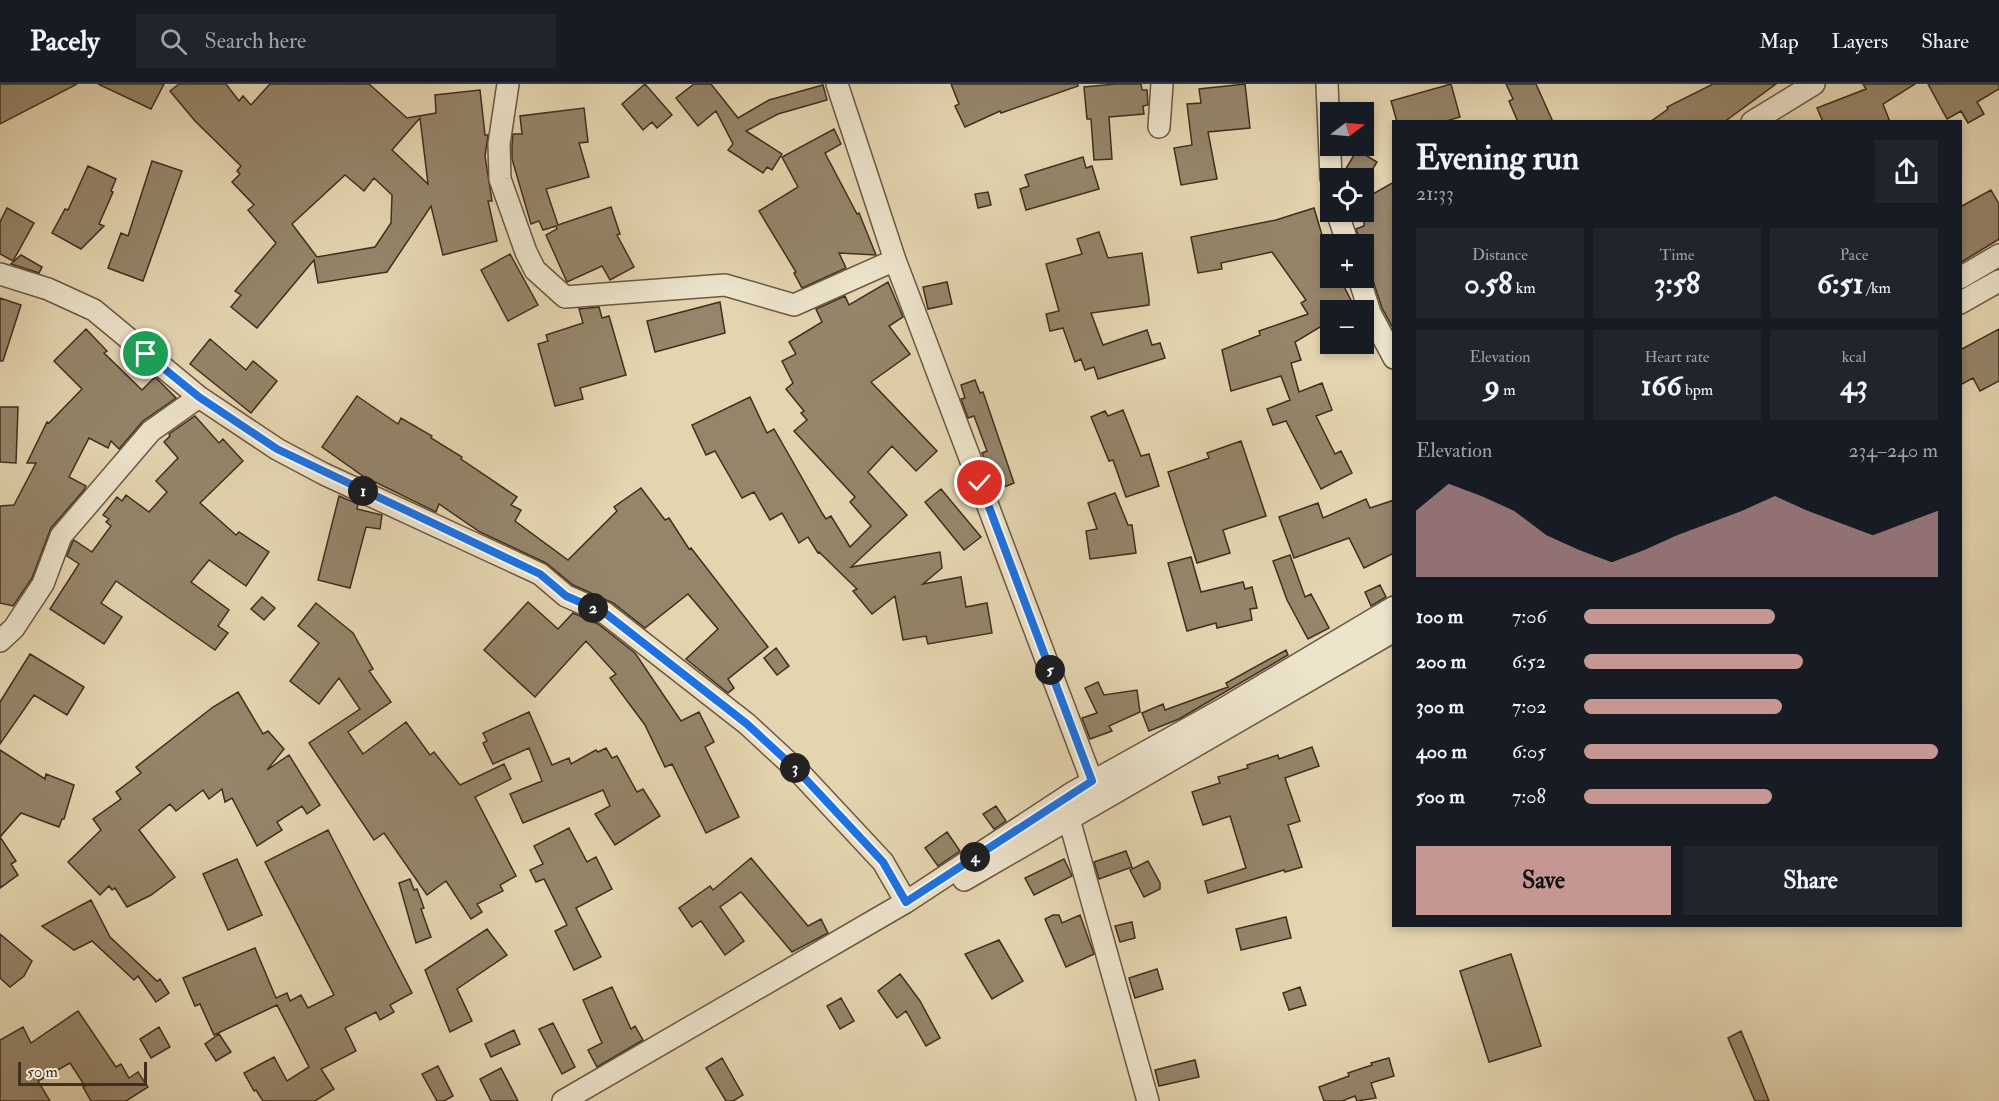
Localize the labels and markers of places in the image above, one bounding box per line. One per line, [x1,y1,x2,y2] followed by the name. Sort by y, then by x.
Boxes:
[120,328,171,379] pin
[954,457,1005,508] pin
[348,476,378,506] pin: 1
[578,593,608,623] pin: 2
[1035,655,1065,685] pin: 5
[780,753,810,783] pin: 3
[960,842,990,872] pin: 4

